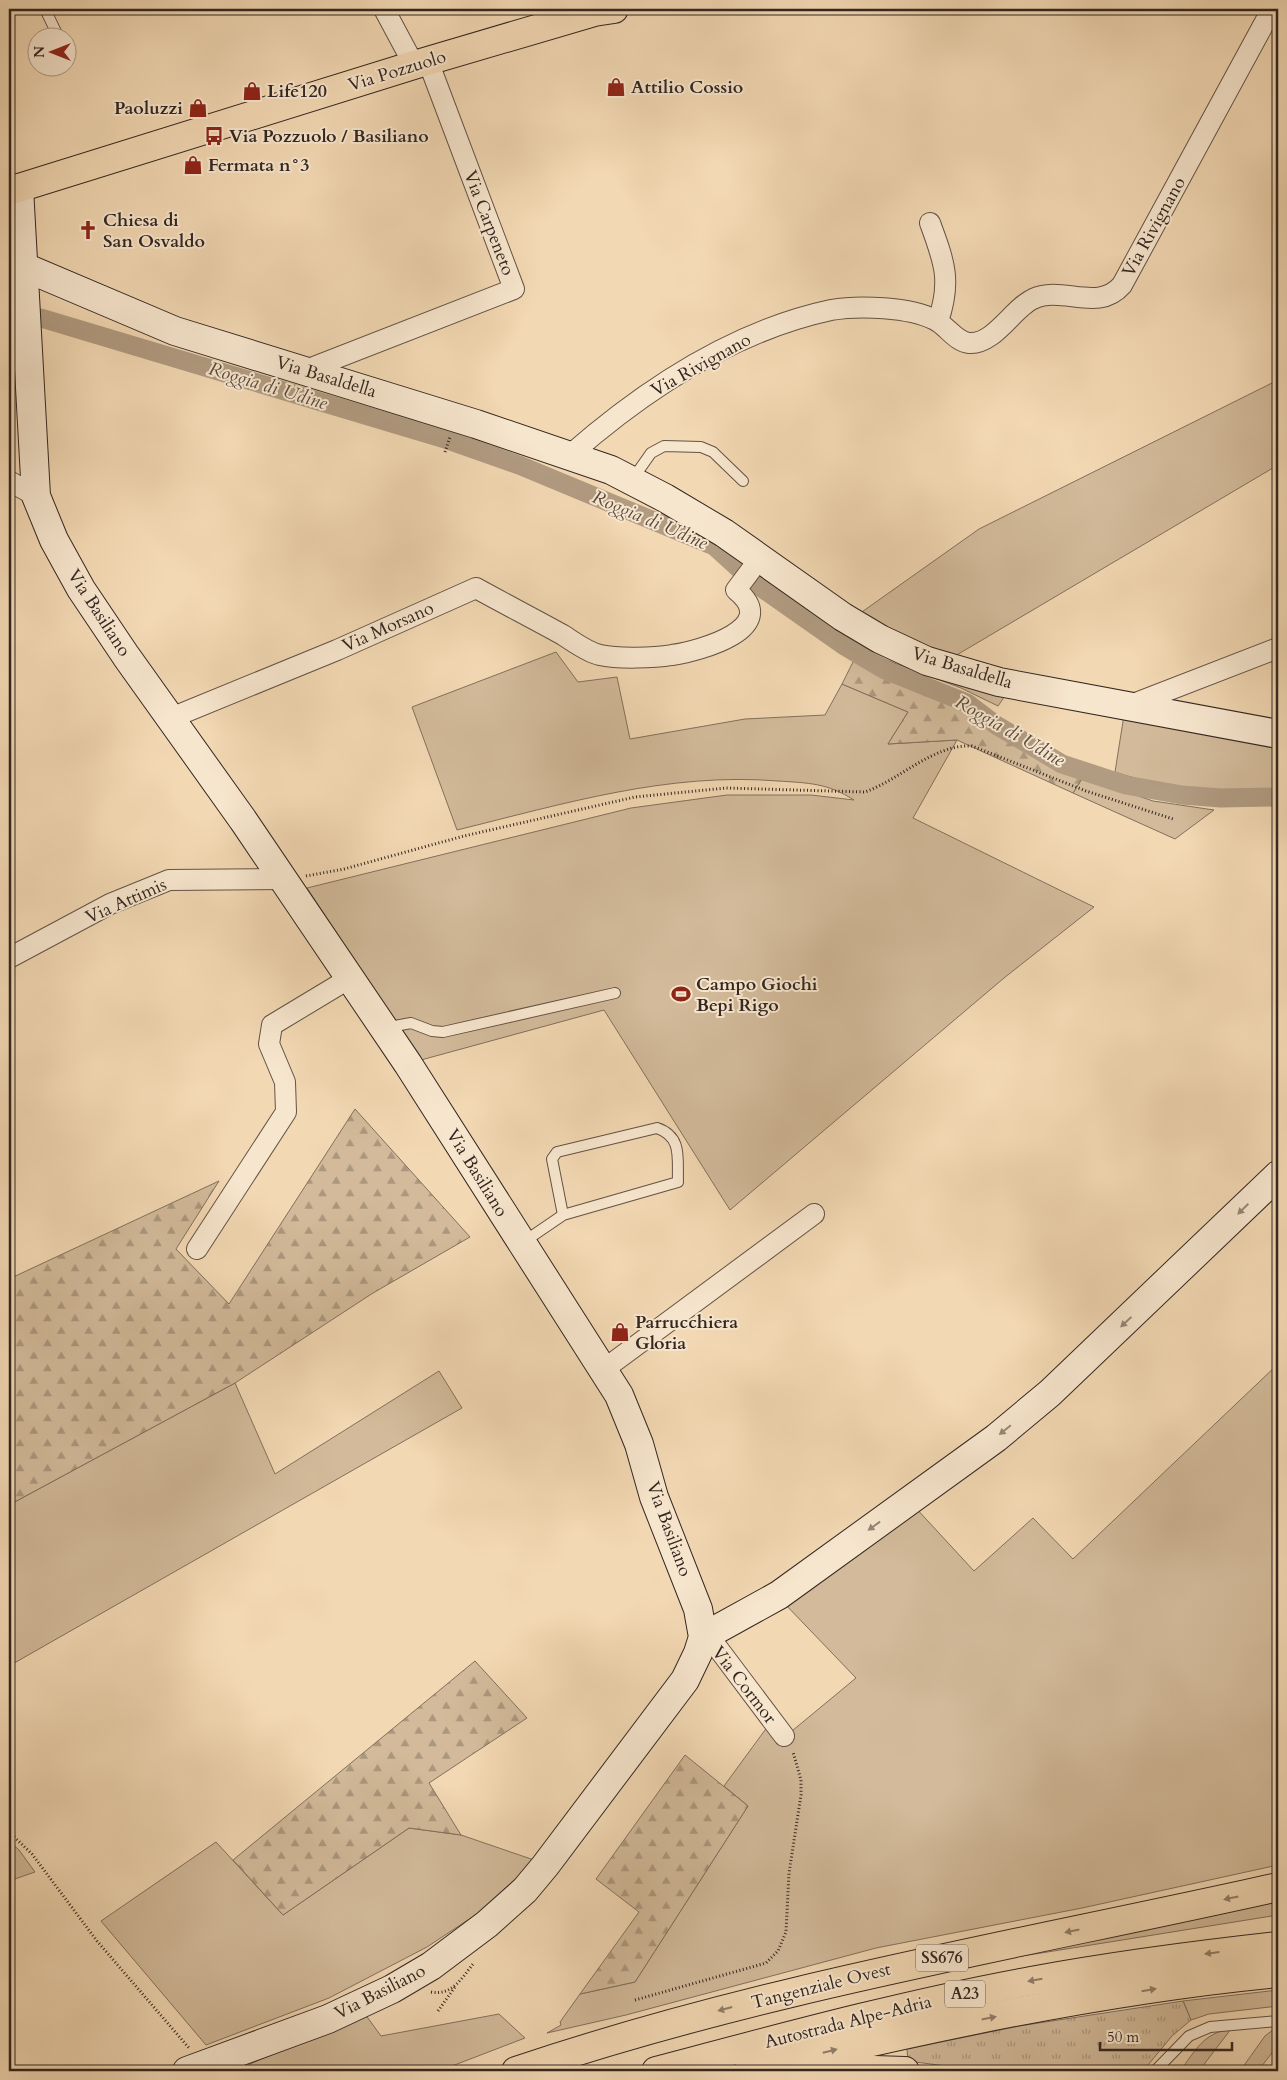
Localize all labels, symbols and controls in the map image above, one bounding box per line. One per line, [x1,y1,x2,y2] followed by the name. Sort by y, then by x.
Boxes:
[28,28,78,78] north arrow
[345,44,449,98] street label: Via Pozzuolo
[30,46,49,58] text: N
[631,75,743,100] place label: Attilio Cossio
[605,76,627,98] shop icon: Attilio Cossio
[267,79,327,104] place label: Life120
[241,80,263,102] shop icon: Life120
[114,96,183,121] place label: Paoluzzi
[187,97,209,119] shop icon: Paoluzzi
[229,124,429,149] place label: Via Pozzuolo / Basiliano
[203,125,225,147] bus stop icon: Via Pozzuolo / Basiliano
[208,153,309,178] place label: Fermata n°3
[182,154,204,176] shop icon: Fermata n°3
[458,167,521,279] street label: Via Carpeneto
[1116,172,1192,281] street label: Via Rivignano
[103,208,205,254] place label: Chiesa di San Osvaldo
[77,219,99,241] church icon: Chiesa di San Osvaldo
[647,327,756,403] street label: Via Rivignano
[273,350,380,404] street label: Via Basaldella
[205,356,331,417] water label: Roggia di Udine
[588,484,712,556] water label: Roggia di Udine
[61,565,137,662] street label: Via Basiliano
[338,596,438,658] street label: Via Morsano
[909,641,1016,695] street label: Via Basaldella
[950,689,1070,773] water label: Roggia di Udine
[81,872,171,930] street label: Via Attimis
[696,972,818,1018] place label: Campo Giochi Bepi Rigo
[670,983,692,1005] sports icon: Campo Giochi Bepi Rigo
[440,1124,514,1222] street label: Via Basiliano
[1237,1203,1249,1215] one-way arrow
[635,1310,738,1356] place label: Parrucchiera Gloria
[1121,1316,1133,1328] one-way arrow
[609,1321,631,1343] shop icon: Parrucchiera Gloria
[999,1424,1011,1435] one-way arrow
[640,1478,698,1580] street label: Via Basiliano
[867,1521,881,1531] one-way arrow
[706,1641,783,1729] street label: Via Cormor
[1223,1894,1238,1902] one-way arrow
[1063,1928,1079,1936] one-way arrow
[916,1945,968,1972] road number: SS676
[1204,1949,1220,1957] one-way arrow
[749,1957,894,2015] street label: Tangenziale Ovest
[330,1958,430,2026] street label: Via Basiliano
[1026,1977,1042,1985] one-way arrow
[945,1980,985,2008] road number: A23
[1141,1985,1157,1993] one-way arrow
[762,1989,934,2055] street label: Autostrada Alpe-Adria
[718,2006,733,2014] one-way arrow
[981,2013,997,2021] one-way arrow
[1100,2020,1232,2052] scale bar
[1107,2027,1139,2047] text: 50 m
[822,2047,837,2055] one-way arrow

